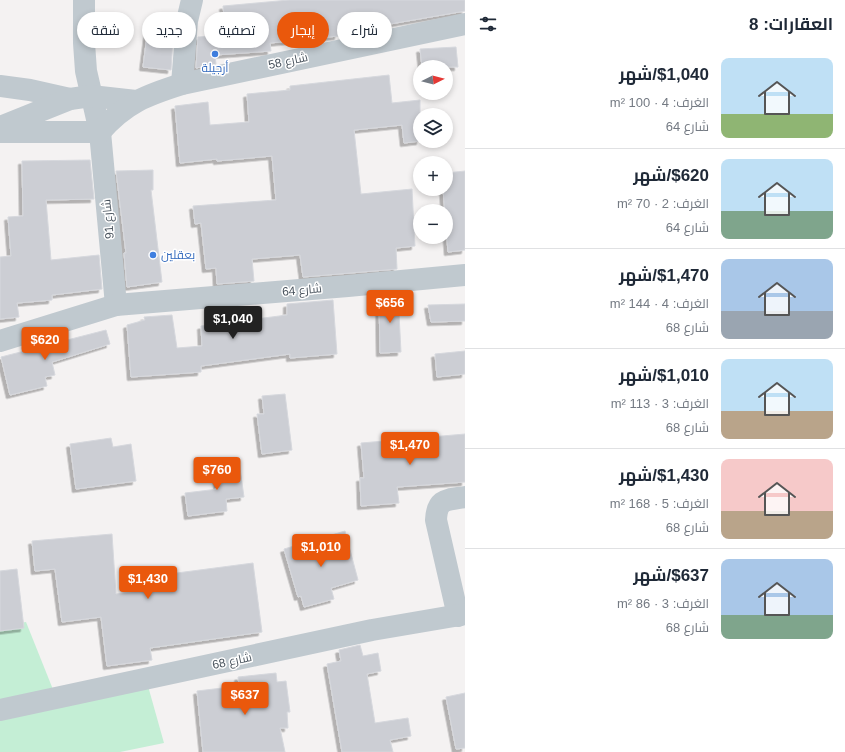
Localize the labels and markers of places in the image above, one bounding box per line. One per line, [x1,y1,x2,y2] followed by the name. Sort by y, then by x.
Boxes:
[210,49,220,59] marker: أرجيلة
[201,60,229,75] place label: أرجيلة
[161,248,195,262] place label: بعقلين
[148,250,158,260] marker: بعقلين
[366,290,414,324] pin: $656
[200,306,266,340] pin: $1,040
[21,327,69,361] pin: $620
[377,432,443,466] pin: $1,470
[193,457,241,491] pin: $760
[288,534,354,568] pin: $1,010
[115,566,181,600] pin: $1,430
[221,682,269,716] pin: $637

